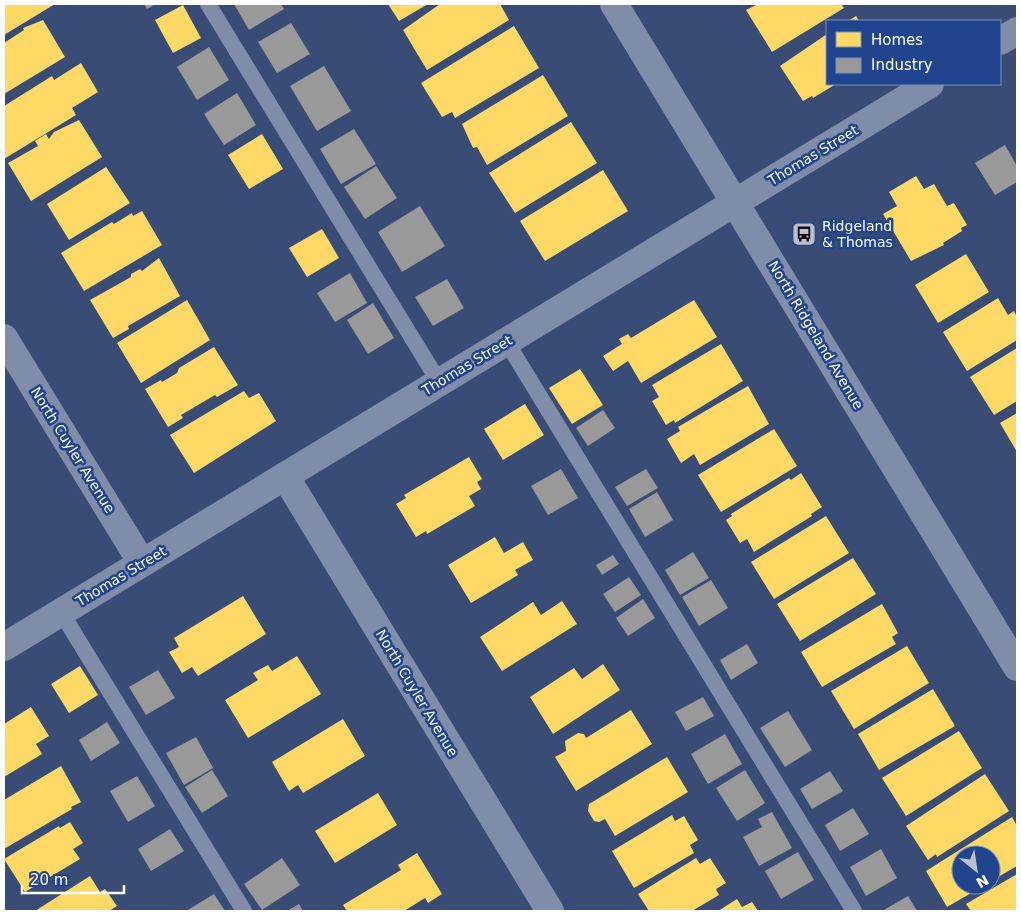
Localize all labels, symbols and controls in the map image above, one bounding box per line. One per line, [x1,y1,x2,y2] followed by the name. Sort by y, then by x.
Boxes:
[826,20,1001,85] legend
[871,31,923,49] text: Homes
[871,56,933,74] text: Industry
[764,121,861,189] street label: Thomas Street
[822,218,893,250] place label: Ridgeland & Thomas
[791,221,817,247] bus stop icon: Ridgeland & Thomas
[765,258,867,412] street label: North Ridgeland Avenue
[418,331,515,399] street label: Thomas Street
[28,384,118,516] street label: North Cuyler Avenue
[72,542,169,610] street label: Thomas Street
[373,627,461,759] street label: North Cuyler Avenue
[951,845,1001,895] north arrow
[22,862,125,894] scale bar
[30,871,68,889] text: 20 m
[973,871,992,891] text: N

